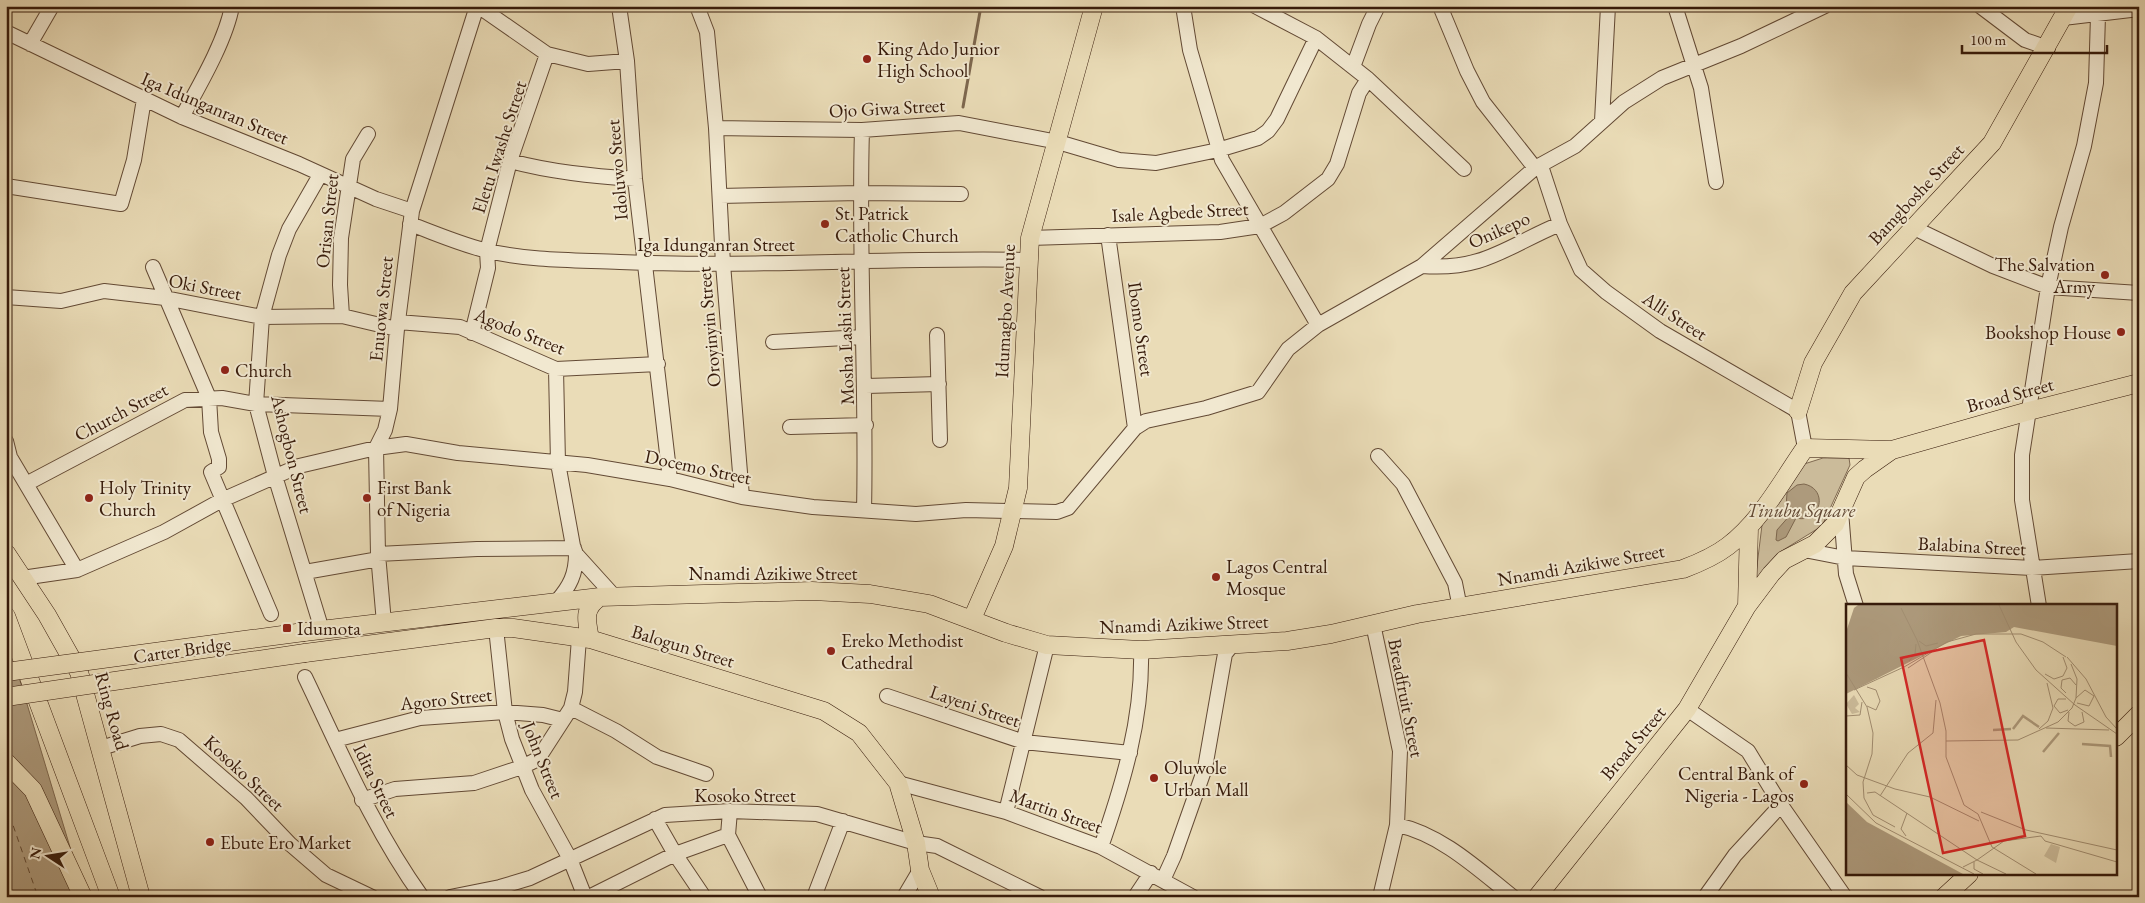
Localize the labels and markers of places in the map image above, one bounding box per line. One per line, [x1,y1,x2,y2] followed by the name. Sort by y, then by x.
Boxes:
[877,36,1000,83] place label: King Ado Junior High School
[861,53,873,65] marker: King Ado Junior High School
[835,201,959,248] place label: St. Patrick Catholic Church
[819,218,831,230] marker: St. Patrick Catholic Church
[1995,252,2096,299] place label: The Salvation Army
[2099,269,2111,281] marker: The Salvation Army
[1985,320,2111,345] place label: Bookshop House
[2115,326,2127,338] marker: Bookshop House
[235,358,292,383] place label: Church
[219,364,231,376] marker: Church
[99,475,192,522] place label: Holy Trinity Church
[377,475,452,522] place label: First Bank of Nigeria
[83,492,95,504] marker: Holy Trinity Church
[361,492,373,504] marker: First Bank of Nigeria
[1226,554,1328,601] place label: Lagos Central Mosque
[1210,571,1222,583] marker: Lagos Central Mosque
[297,616,361,641] place label: Idumota
[281,622,293,634] marker: Idumota
[841,628,963,675] place label: Ereko Methodist Cathedral
[825,645,837,657] marker: Ereko Methodist Cathedral
[1164,755,1249,802] place label: Oluwole Urban Mall
[1678,761,1796,808] place label: Central Bank of Nigeria - Lagos
[1148,772,1160,784] marker: Oluwole Urban Mall
[1798,778,1810,790] marker: Central Bank of Nigeria - Lagos
[220,830,351,855] place label: Ebute Ero Market
[204,836,216,848] marker: Ebute Ero Market

